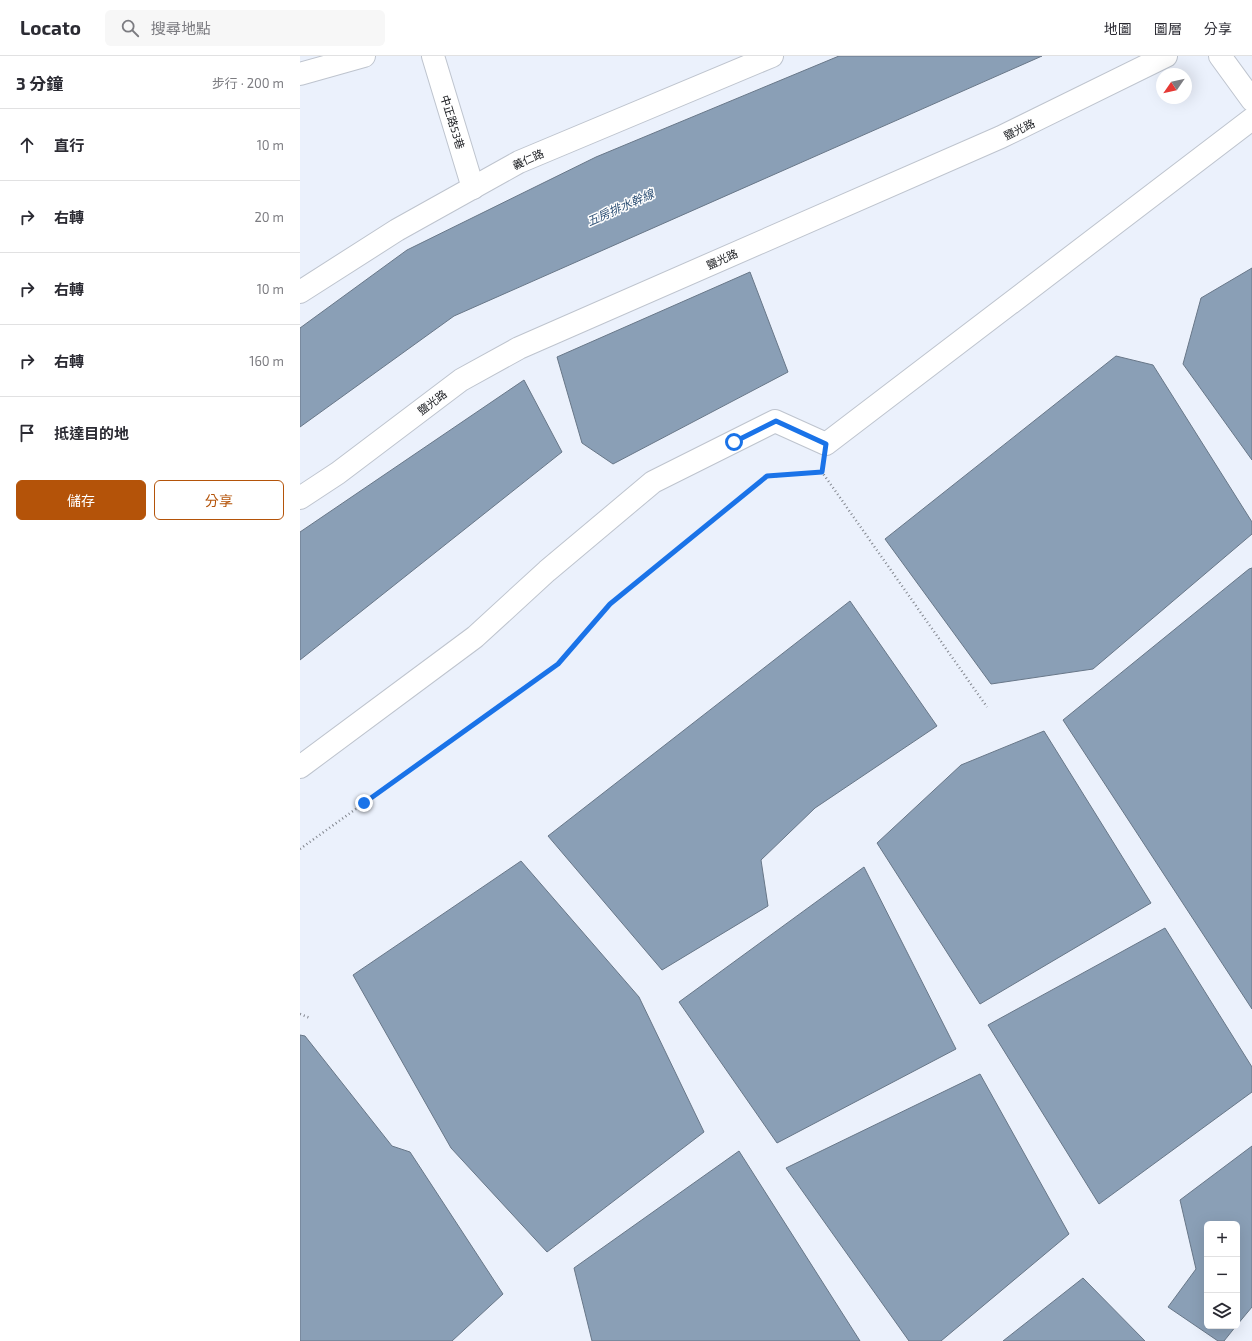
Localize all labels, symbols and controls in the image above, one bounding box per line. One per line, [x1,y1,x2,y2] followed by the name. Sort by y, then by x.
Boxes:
[105,10,385,46] search box
[20,16,81,39] text: Locato
[119,17,141,39] icon: search
[151,19,211,37] text: 搜尋地點
[1104,20,1132,37] text: 地圖
[1154,20,1182,37] text: 圖層
[1204,20,1232,37] text: 分享
[1156,68,1192,104] north arrow
[16,73,63,93] text: 3 分鐘
[212,75,284,91] text: 步行 · 200 m
[439,93,467,151] street label: 中正路53巷
[1001,116,1037,142] street label: 鹽光路
[16,134,38,156] icon: ahead
[54,136,84,154] text: 直行
[257,137,284,153] text: 10 m
[510,146,546,172] street label: 義仁路
[584,185,658,228] water label: 五房排水幹線
[16,206,38,228] icon: right
[54,208,84,226] text: 右轉
[255,209,284,225] text: 20 m
[704,246,740,272] street label: 鹽光路
[16,278,38,300] icon: right
[54,280,84,298] text: 右轉
[257,281,284,297] text: 10 m
[16,350,38,372] icon: right
[54,352,84,370] text: 右轉
[249,353,284,369] text: 160 m
[415,387,449,417] street label: 鹽光路
[16,422,38,444] icon: arrive
[54,424,129,442] text: 抵達目的地
[725,433,743,451] route start
[16,480,146,520] button: 儲存
[154,480,284,520] button: 分享
[355,794,373,812] route end
[1204,1221,1240,1329] map controls
[1204,1221,1240,1257] button: +
[1204,1257,1240,1293] button: −
[1204,1293,1240,1329] button: layers

